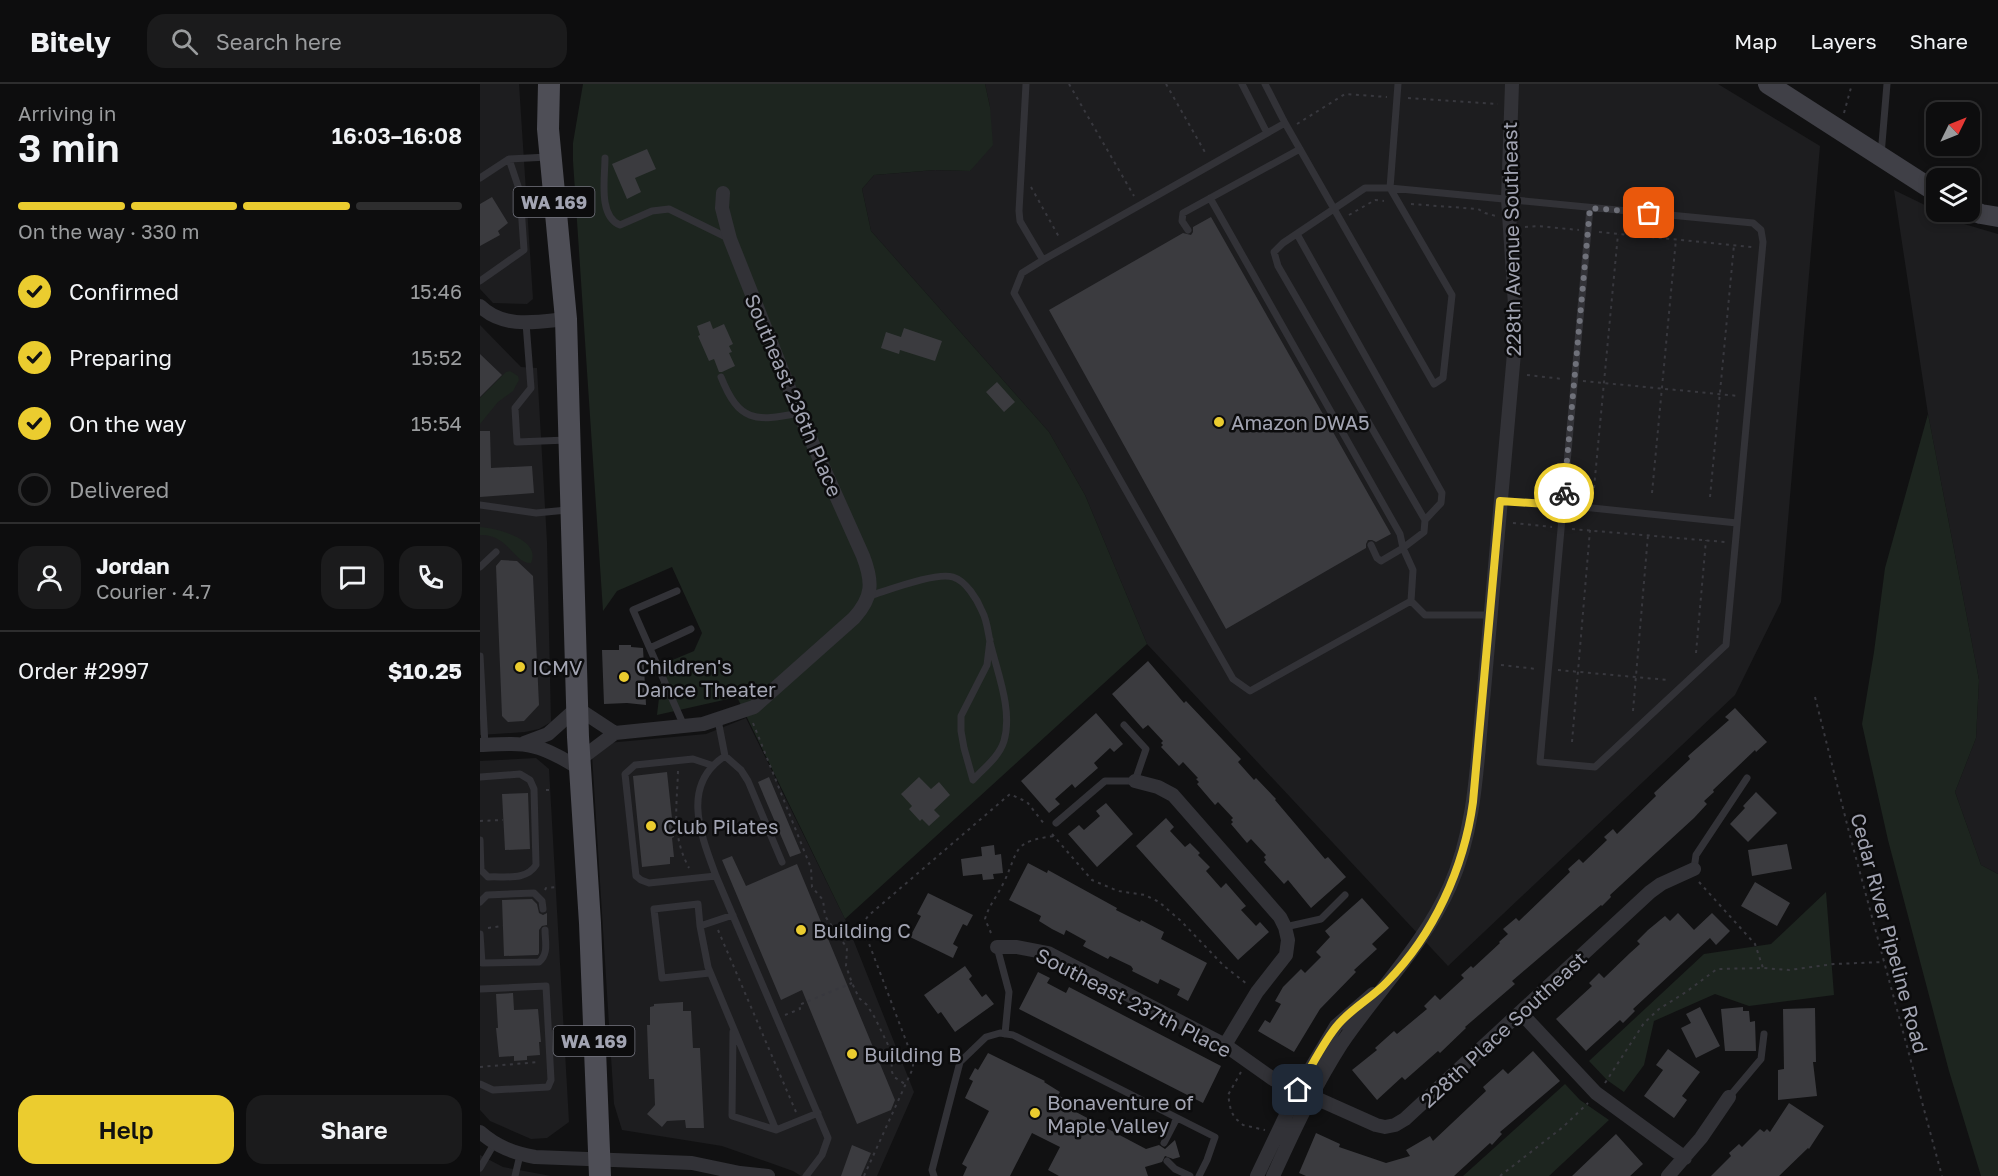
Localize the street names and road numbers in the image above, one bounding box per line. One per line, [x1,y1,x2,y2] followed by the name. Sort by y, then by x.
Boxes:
[1497,121,1525,357] street label: 228th Avenue Southeast
[514,187,595,217] road number: WA 169
[740,290,848,500] street label: Southeast 236th Place
[1846,810,1934,1056] street label: Cedar River Pipeline Road
[1032,942,1236,1062] street label: Southeast 237th Place
[1415,946,1591,1112] street label: 228th Place Southeast
[554,1026,634,1056] road number: WA 169

